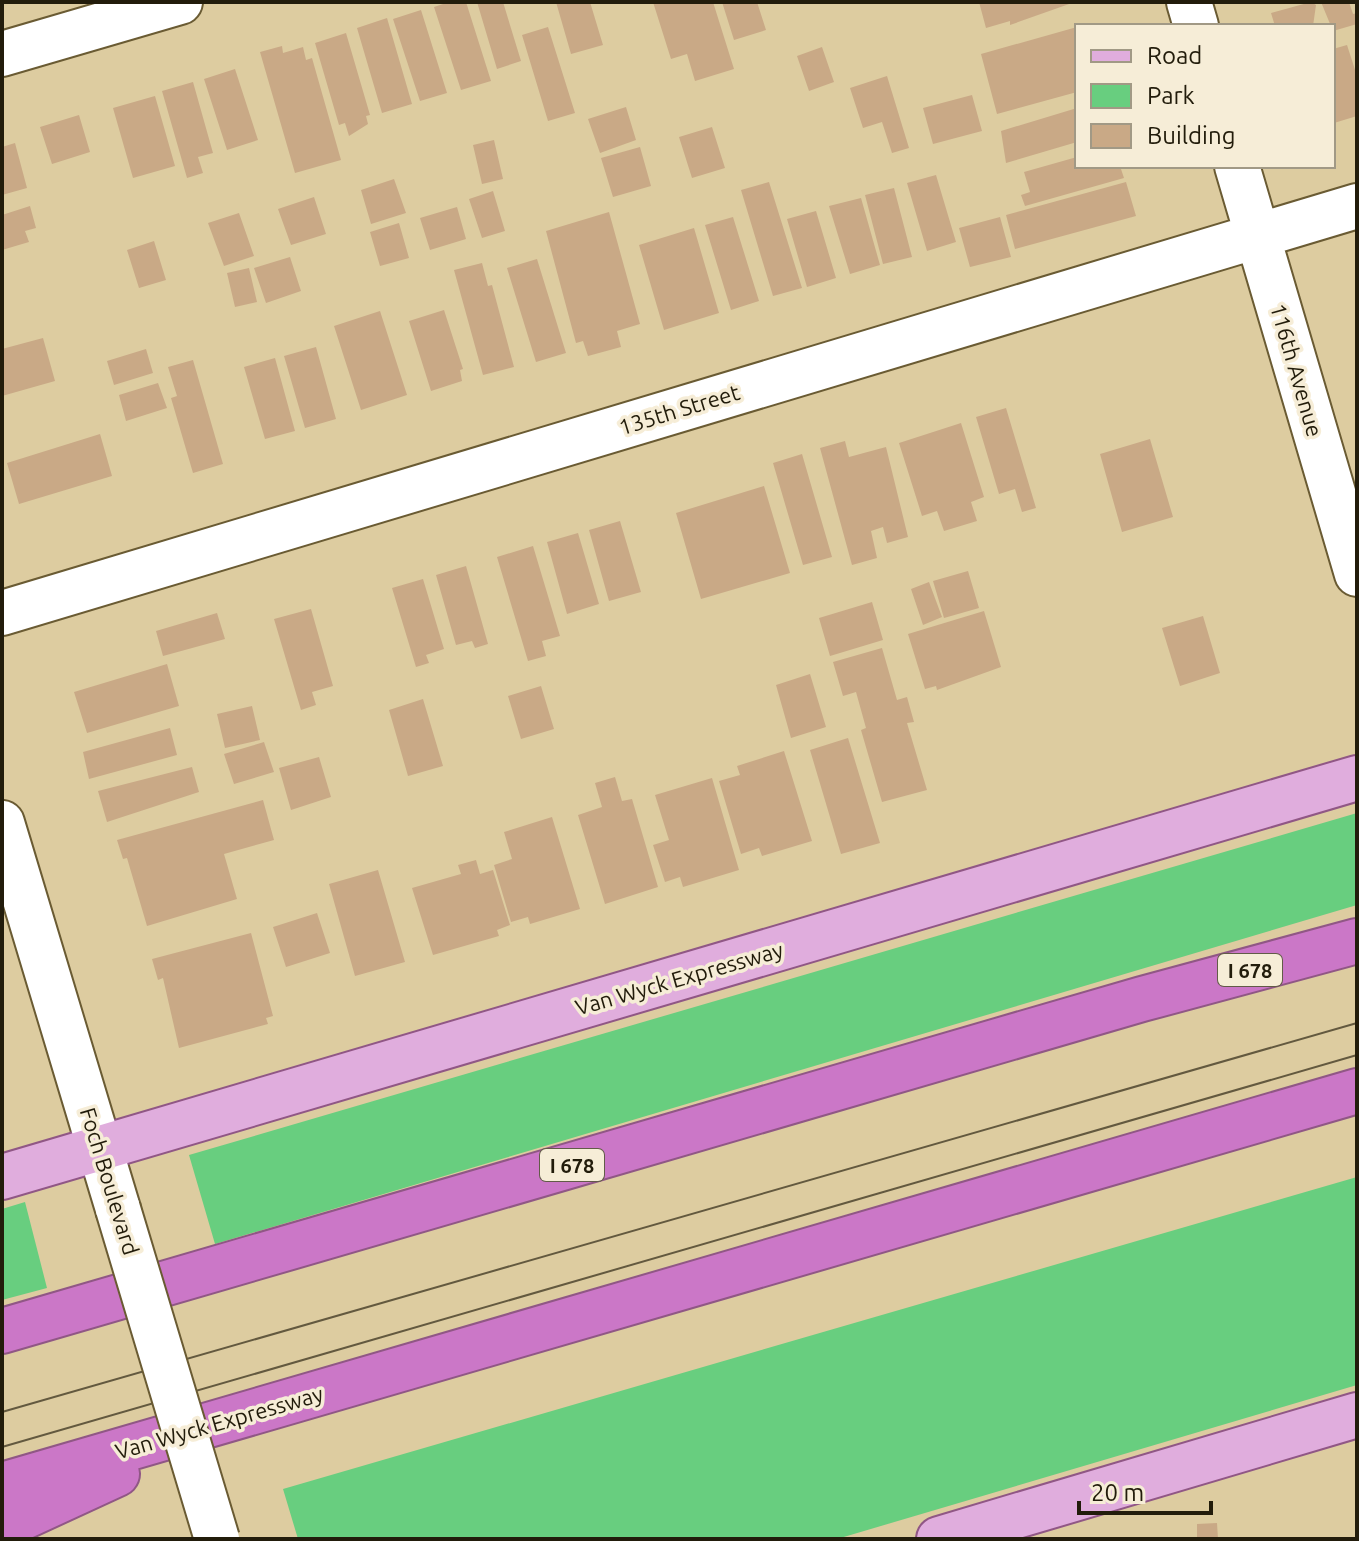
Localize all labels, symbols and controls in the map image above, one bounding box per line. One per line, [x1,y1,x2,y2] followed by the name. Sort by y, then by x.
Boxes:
[1075,24,1335,168] legend
[1147,42,1202,69] text: Road
[1147,82,1195,109] text: Park
[1147,122,1235,149] text: Building
[1266,300,1328,440] street label: 116th Avenue
[616,379,743,439] street label: 135th Street
[572,936,786,1020] street label: Van Wyck Expressway
[1218,954,1282,986] road number: I 678
[76,1104,144,1258] street label: Foch Boulevard
[540,1149,604,1181] road number: I 678
[112,1380,326,1464] street label: Van Wyck Expressway
[1079,1465,1211,1515] scale bar
[1091,1479,1144,1506] text: 20 m

